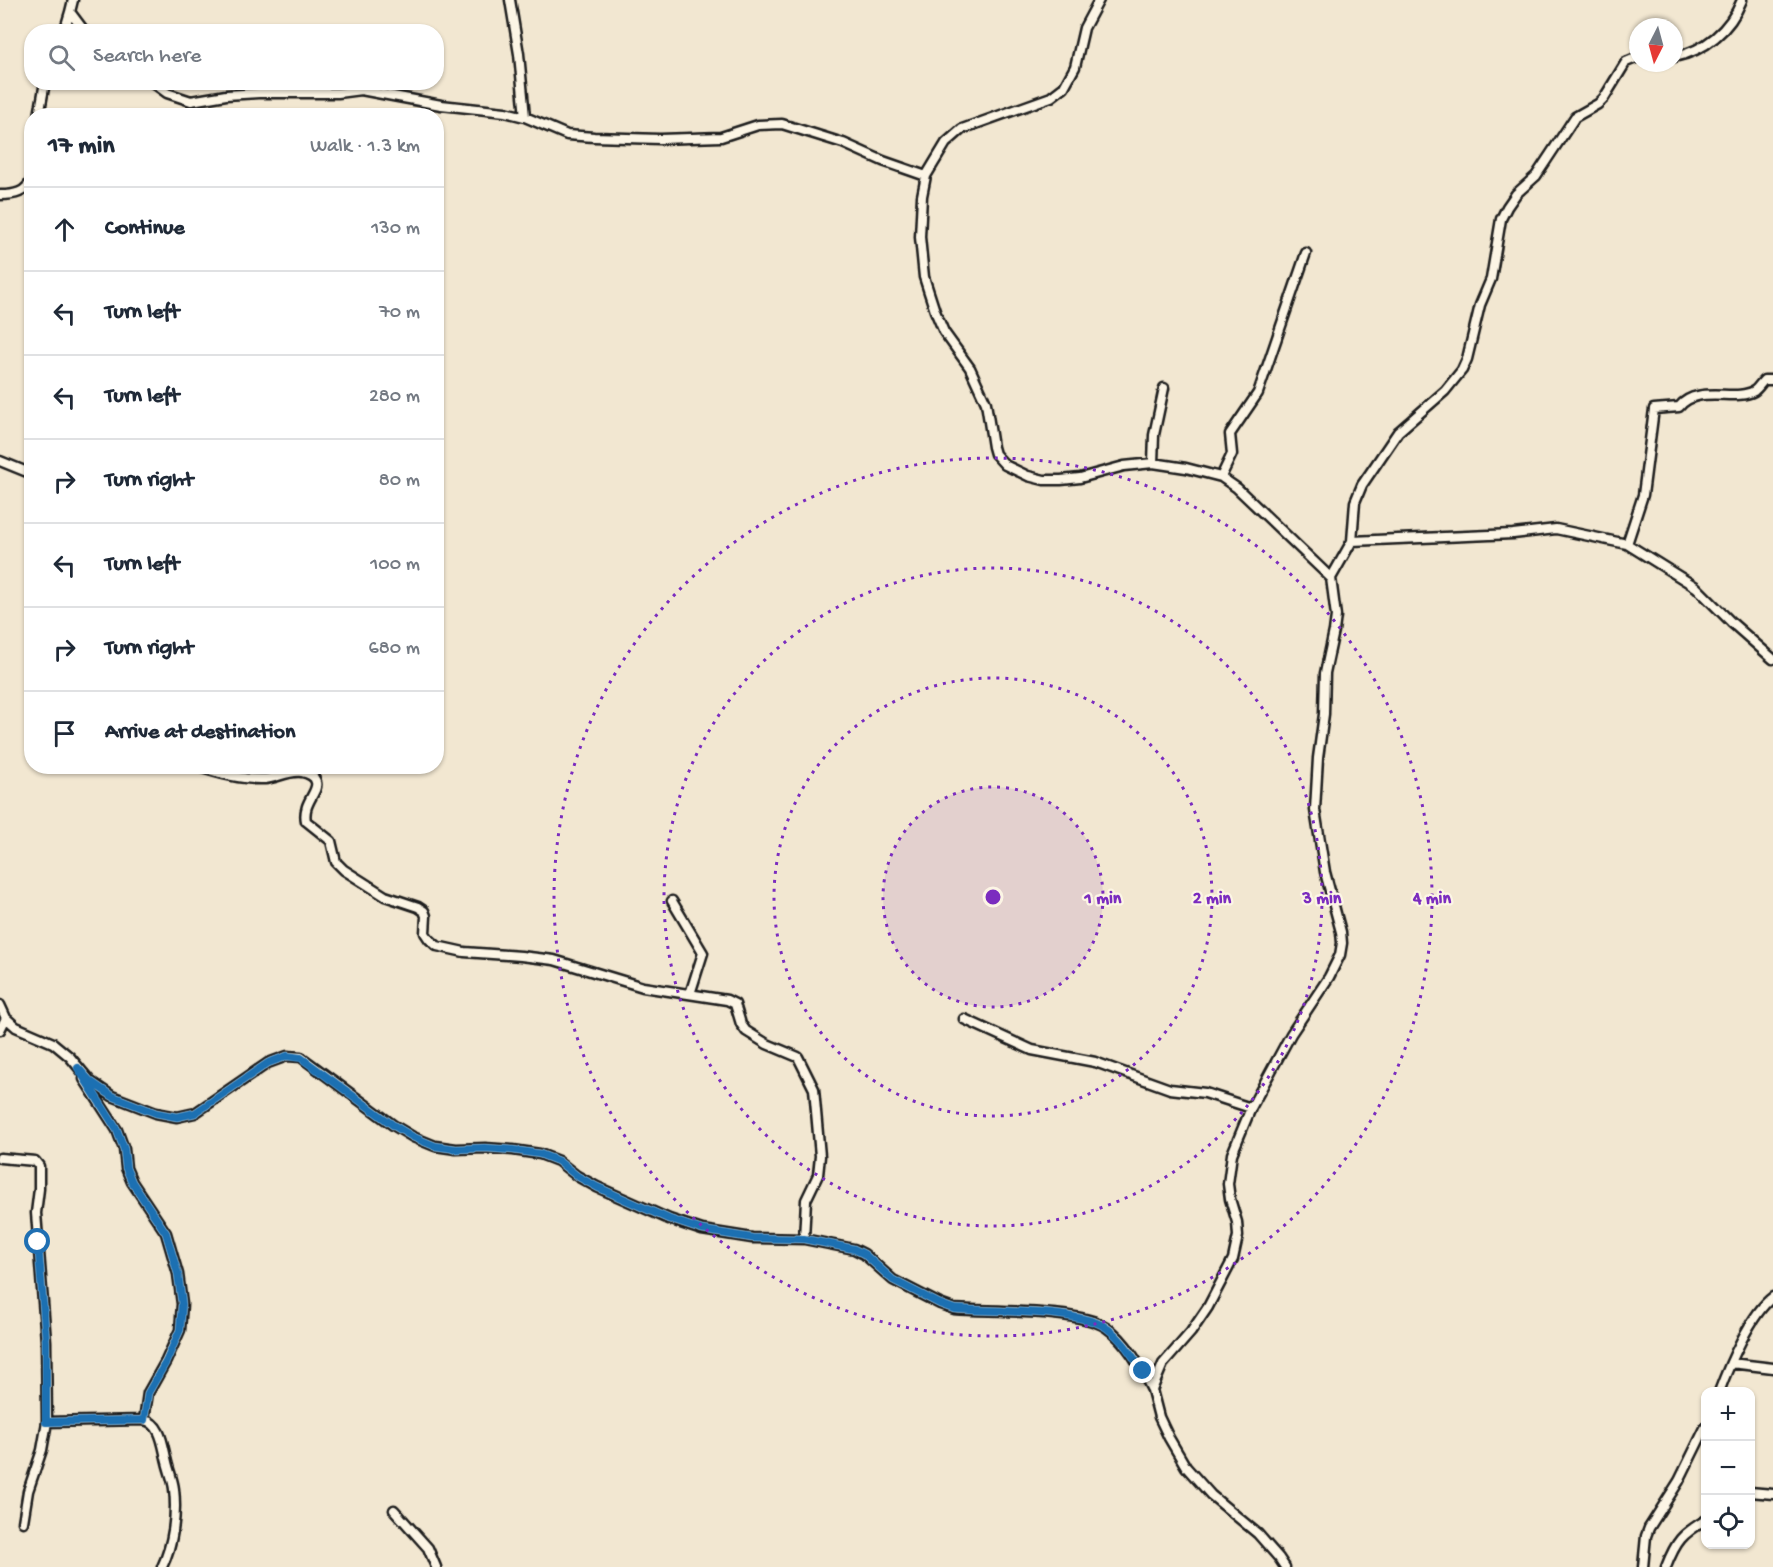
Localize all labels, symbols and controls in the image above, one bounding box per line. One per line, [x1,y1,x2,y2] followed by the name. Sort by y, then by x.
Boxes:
[1629,18,1683,72] north arrow
[24,24,444,90] search box
[45,41,78,74] icon: search
[93,44,201,70] text: Search here
[48,132,115,163] text: 17 min
[310,136,420,159] text: Walk · 1.3 km
[48,213,81,246] icon: ahead
[105,216,185,242] text: Continue
[371,218,420,241] text: 130 m
[48,297,81,330] icon: left
[105,300,179,326] text: Turn left
[379,302,420,325] text: 70 m
[48,381,81,414] icon: left
[105,384,179,410] text: Turn left
[369,386,420,409] text: 280 m
[48,465,81,498] icon: right
[105,468,193,494] text: Turn right
[379,470,420,493] text: 80 m
[48,549,81,582] icon: left
[105,552,179,578] text: Turn left
[370,554,420,577] text: 100 m
[48,633,81,666] icon: right
[105,636,193,662] text: Turn right
[369,638,420,661] text: 680 m
[48,717,81,750] icon: arrive
[105,720,295,746] text: Arrive at destination
[983,887,1003,907] centre of rings
[1084,889,1122,910] text: 1 min
[1193,889,1232,910] text: 2 min
[1302,889,1342,910] text: 3 min
[1412,889,1451,910] text: 4 min
[24,1228,50,1254] route start
[1129,1357,1155,1383] route end
[1701,1387,1755,1549] map controls
[1701,1387,1755,1441] button: +
[1701,1441,1755,1495] button: −
[1701,1495,1755,1549] button: locate

